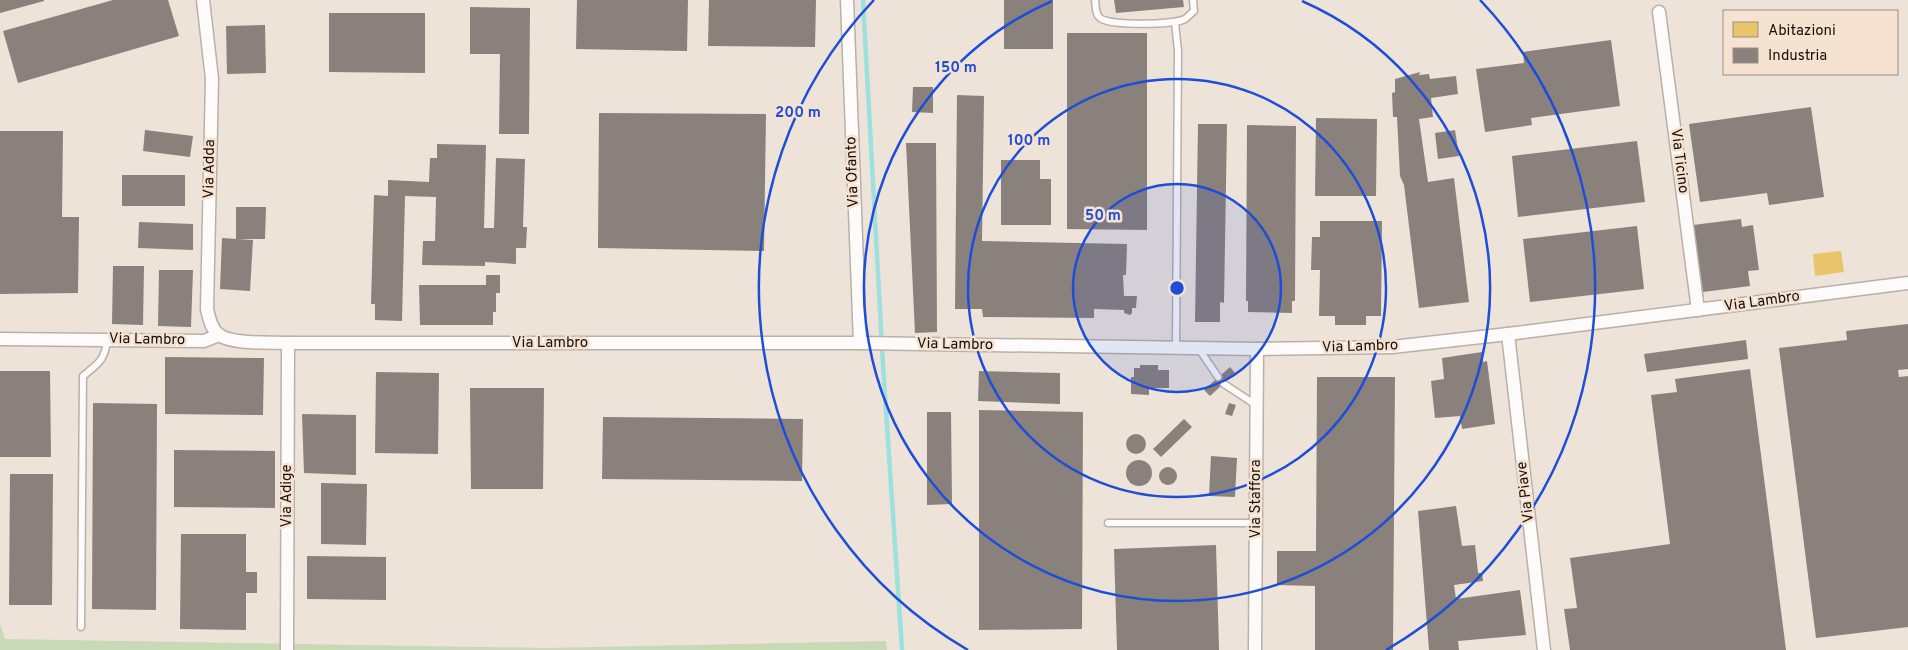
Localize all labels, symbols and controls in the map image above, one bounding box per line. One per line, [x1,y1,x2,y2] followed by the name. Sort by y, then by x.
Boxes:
[1723,10,1898,75] legend
[1768,22,1836,41] text: Abitazioni
[1768,47,1827,66] text: Industria
[935,59,977,78] text: 150 m
[775,104,821,123] text: 200 m
[1666,127,1692,195] street label: Via Ticino
[1008,132,1050,151] text: 100 m
[842,136,864,208] street label: Via Ofanto
[200,139,220,199] street label: Via Adda
[1085,207,1121,226] text: 50 m
[1168,279,1186,297] centre of rings
[1723,287,1801,317] street label: Via Lambro
[109,330,185,350] street label: Via Lambro
[512,334,588,353] street label: Via Lambro
[917,335,993,355] street label: Via Lambro
[1322,336,1398,358] street label: Via Lambro
[1247,459,1266,539] street label: Via Staffora
[1513,460,1539,524] street label: Via Piave
[278,464,297,528] street label: Via Adige

